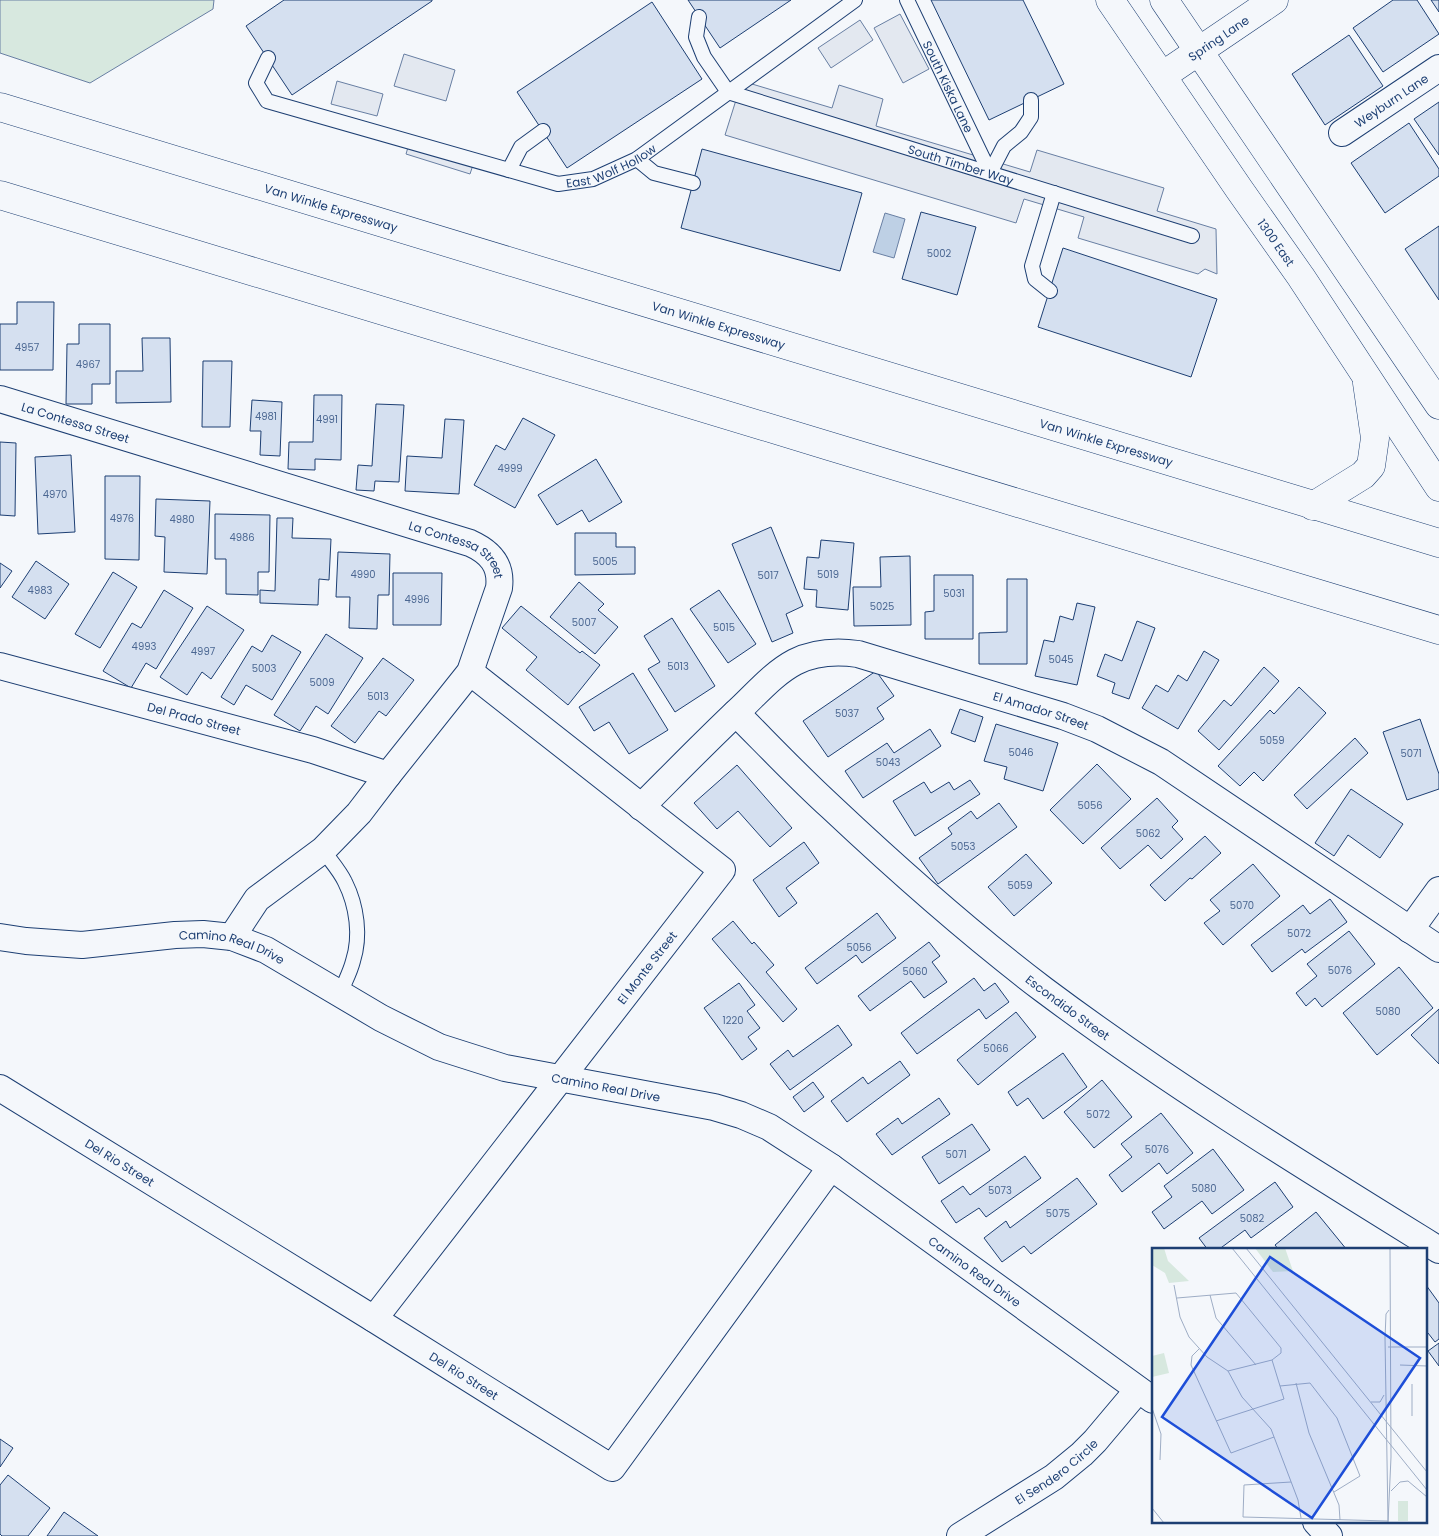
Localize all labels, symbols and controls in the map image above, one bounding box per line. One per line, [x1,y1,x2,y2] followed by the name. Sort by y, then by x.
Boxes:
[1184,11,1252,65] street label: Spring Lane
[919,38,978,135] street label: South Kiska Lane
[1351,69,1431,131] street label: Weyburn Lane
[565,139,659,191] street label: East Wolf Hollow
[906,140,1016,189] street label: South Timber Way
[262,179,400,236] street label: Van Winkle Expressway
[1254,215,1299,269] street label: 1300 East
[927,246,952,261] house number: 5002
[650,297,788,353] street label: Van Winkle Expressway
[15,340,40,355] house number: 4957
[76,357,101,372] house number: 4967
[19,398,132,447] street label: La Contessa Street
[255,409,277,424] house number: 4981
[316,412,338,427] house number: 4991
[1038,414,1175,470] street label: Van Winkle Expressway
[497,461,523,476] house number: 4999
[43,487,67,502] house number: 4970
[110,511,134,526] house number: 4976
[169,512,195,527] house number: 4980
[407,516,508,579] street label: La Contessa Street
[229,530,255,545] house number: 4986
[592,554,618,569] house number: 5005
[350,567,376,582] house number: 4990
[817,567,839,582] house number: 5019
[757,568,779,583] house number: 5017
[28,583,53,598] house number: 4983
[943,586,965,601] house number: 5031
[404,592,430,607] house number: 4996
[870,599,894,614] house number: 5025
[572,615,597,630] house number: 5007
[713,620,735,635] house number: 5015
[132,639,156,654] house number: 4993
[191,644,216,659] house number: 4997
[1048,652,1074,667] house number: 5045
[667,659,689,674] house number: 5013
[252,661,276,676] house number: 5003
[309,675,335,690] house number: 5009
[991,687,1092,734] street label: El Amador Street
[367,689,389,704] house number: 5013
[146,697,243,739] street label: Del Prado Street
[835,706,859,721] house number: 5037
[1259,733,1285,748] house number: 5059
[1008,745,1034,760] house number: 5046
[1400,746,1422,761] house number: 5071
[876,755,900,770] house number: 5043
[1077,798,1103,813] house number: 5056
[1136,826,1161,841] house number: 5062
[951,839,975,854] house number: 5053
[1007,878,1033,893] house number: 5059
[1230,898,1254,913] house number: 5070
[178,925,288,968] street label: Camino Real Drive
[1287,926,1311,941] house number: 5072
[613,927,680,1007] street label: El Monte Street
[846,940,872,955] house number: 5056
[1328,963,1352,978] house number: 5076
[902,964,928,979] house number: 5060
[1022,971,1113,1044] street label: Escondido Street
[1375,1004,1401,1019] house number: 5080
[723,1013,743,1028] house number: 1220
[983,1041,1009,1056] house number: 5066
[550,1068,662,1105] street label: Camino Real Drive
[1086,1107,1110,1122] house number: 5072
[82,1134,158,1190] street label: Del Rio Street
[1145,1142,1169,1157] house number: 5076
[945,1147,967,1162] house number: 5071
[1191,1181,1217,1196] house number: 5080
[988,1183,1012,1198] house number: 5073
[1046,1206,1070,1221] house number: 5075
[1240,1211,1265,1226] house number: 5082
[925,1232,1025,1310] street label: Camino Real Drive
[1152,1248,1426,1524] inset map
[426,1347,502,1403] street label: Del Rio Street
[1011,1435,1101,1508] street label: El Sendero Circle

